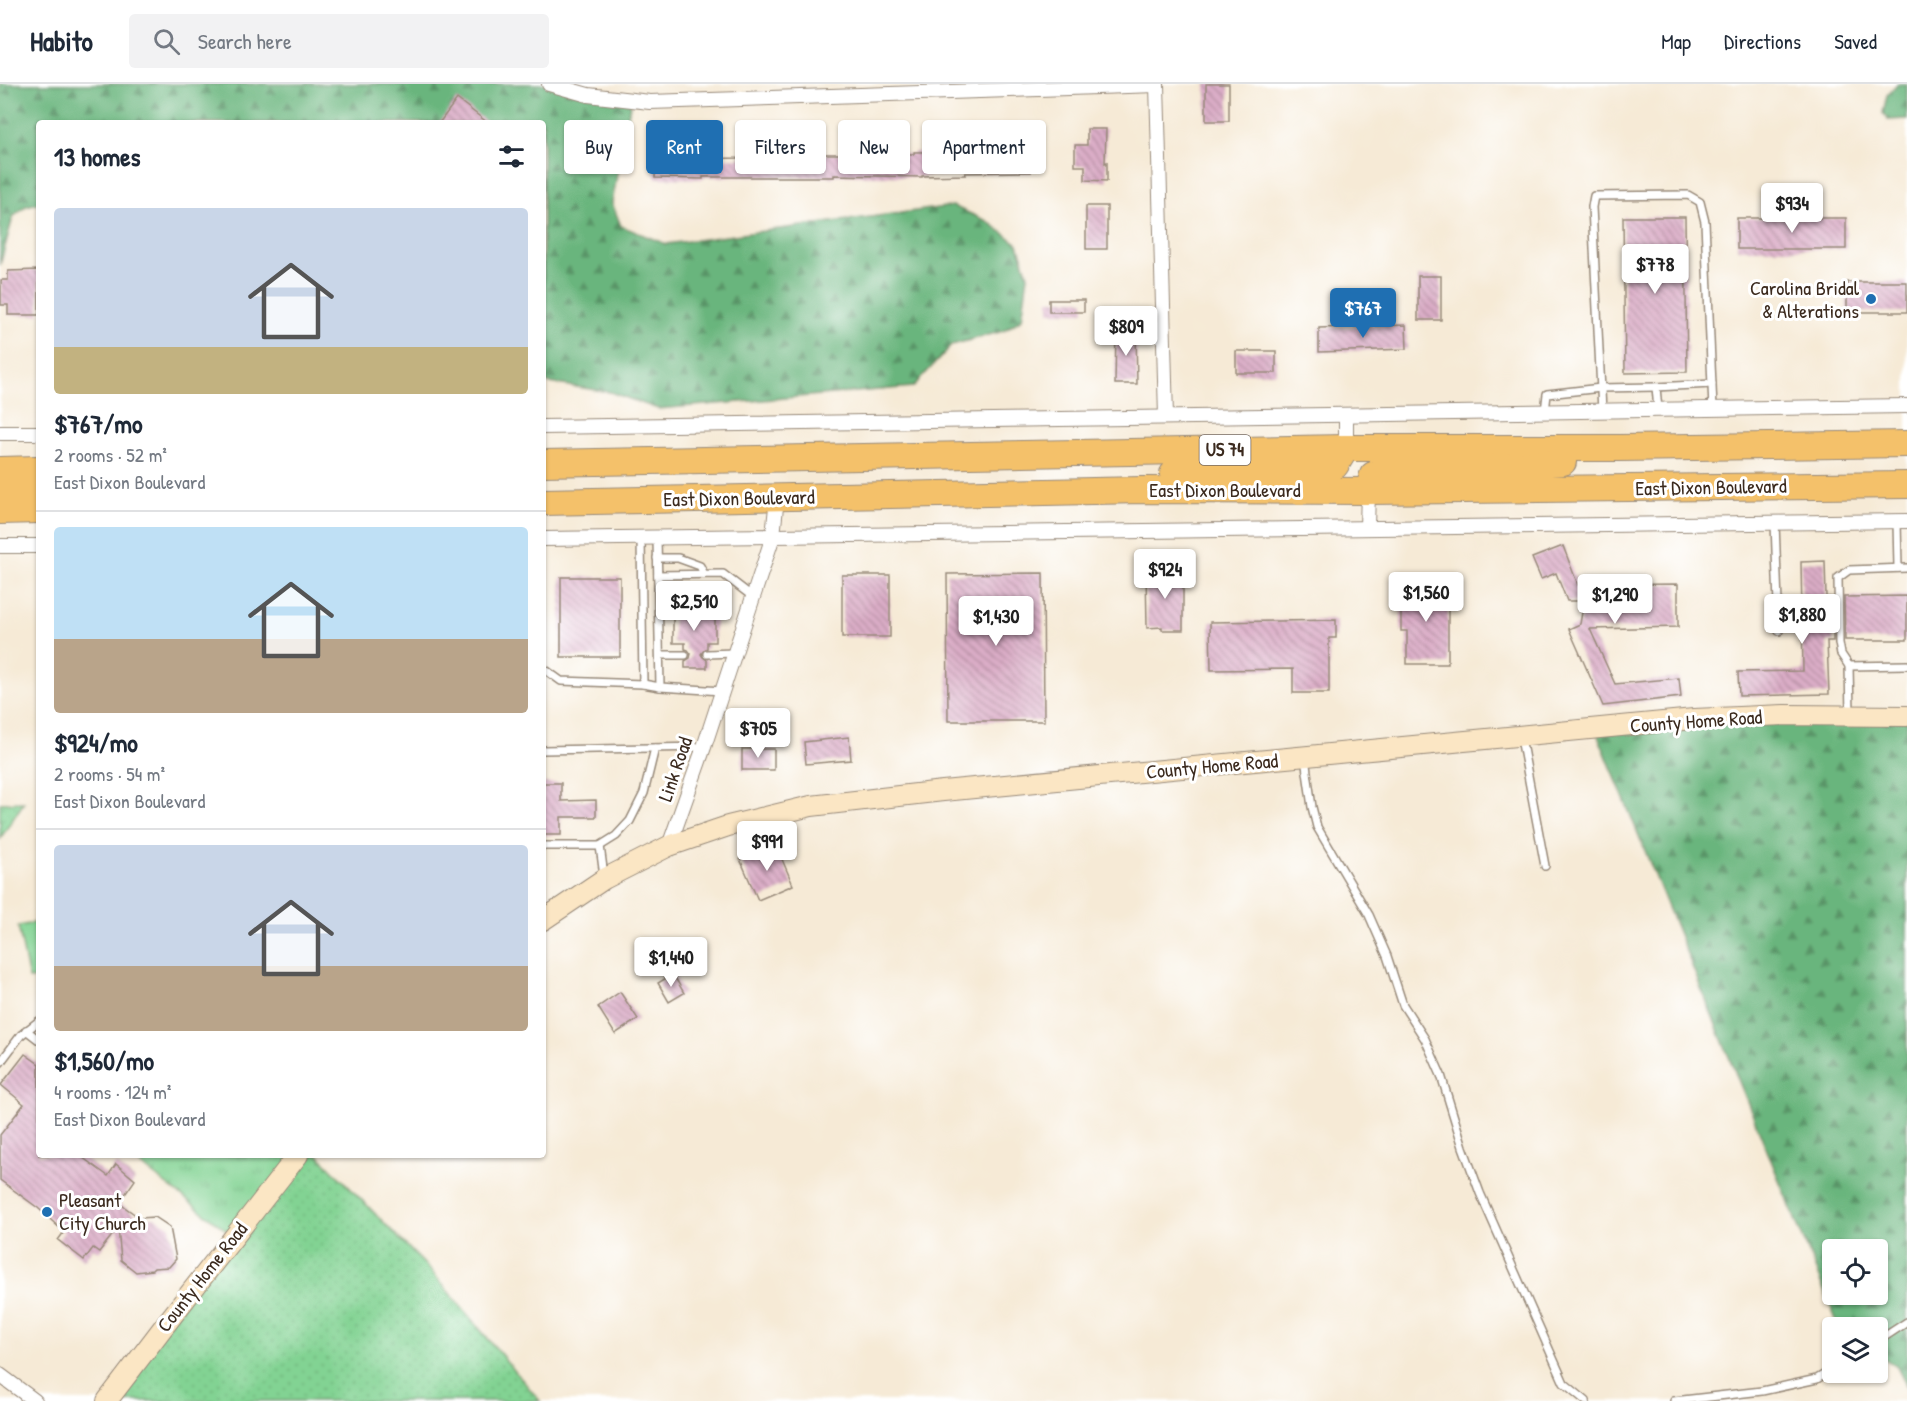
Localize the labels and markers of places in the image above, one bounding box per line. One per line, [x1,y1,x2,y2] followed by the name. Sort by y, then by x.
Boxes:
[1756,183,1828,234] pin: $934
[1619,244,1691,295] pin: $778
[1750,274,1860,324] place label: Carolina Bridal & Alterations
[1327,288,1399,339] pin: $767
[1864,292,1878,306] marker: Carolina Bridal & Alterations
[1090,306,1162,357] pin: $809
[1129,549,1201,600] pin: $924
[1377,572,1475,623] pin: $1,560
[1566,574,1664,625] pin: $1,290
[645,581,743,632] pin: $2,510
[1753,594,1851,645] pin: $1,880
[947,596,1045,647] pin: $1,430
[722,708,794,759] pin: $705
[731,821,803,872] pin: $991
[622,937,720,988] pin: $1,440
[59,1186,146,1236] place label: Pleasant City Church
[40,1205,54,1219] marker: Pleasant City Church

